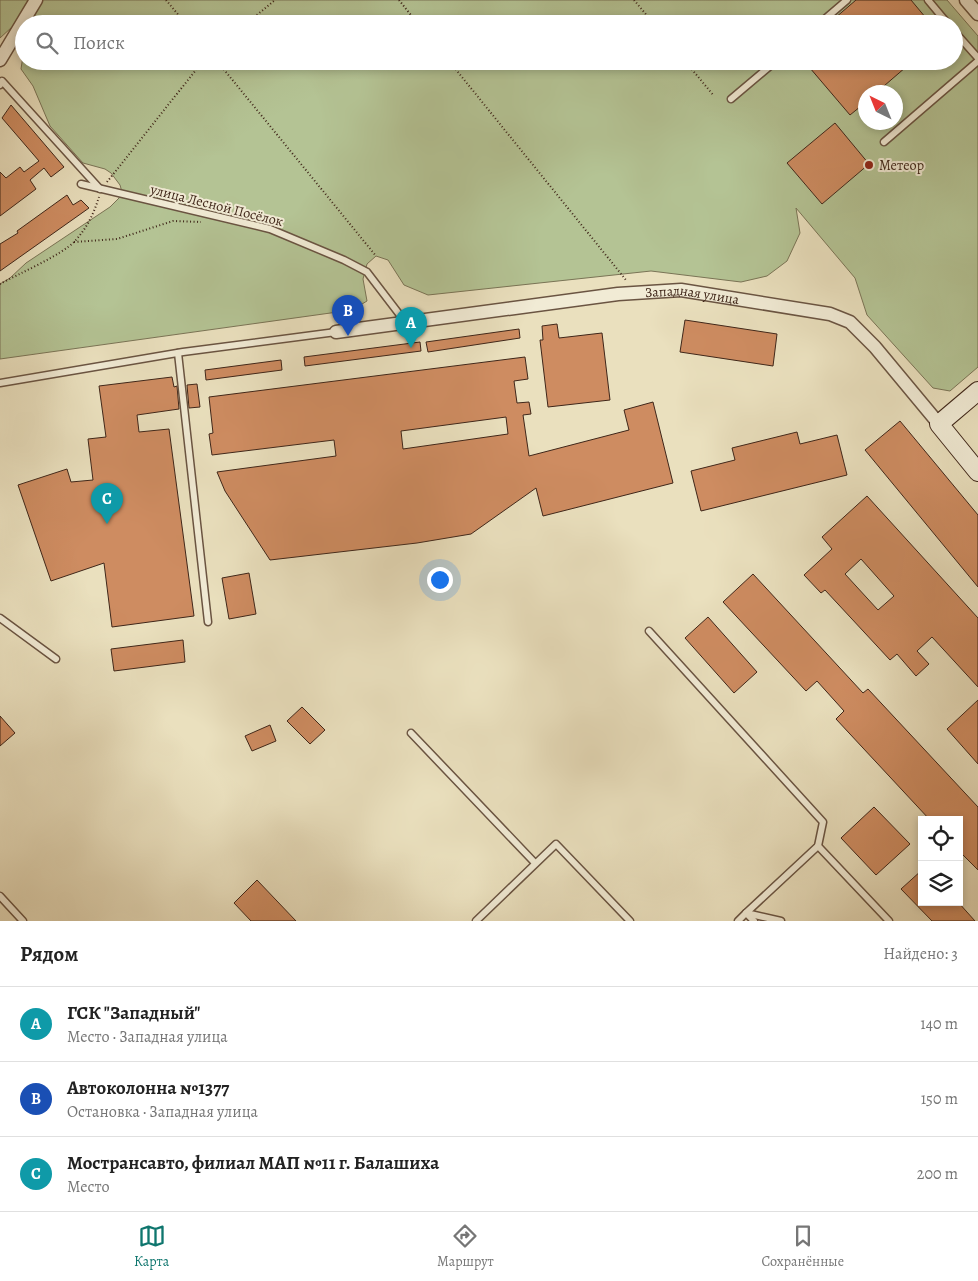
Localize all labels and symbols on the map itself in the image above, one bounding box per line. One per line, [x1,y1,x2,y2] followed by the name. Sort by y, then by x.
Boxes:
[858,85,903,130] north arrow
[879,156,924,175] place label: Метеор
[863,159,875,171] marker: Метеор
[147,180,285,231] street label: улица Лесной Посёлок
[644,281,741,309] street label: Западная улица
[332,295,364,336] pin: B
[395,307,427,348] pin: A
[91,483,123,524] pin: C
[427,567,453,593] your location

